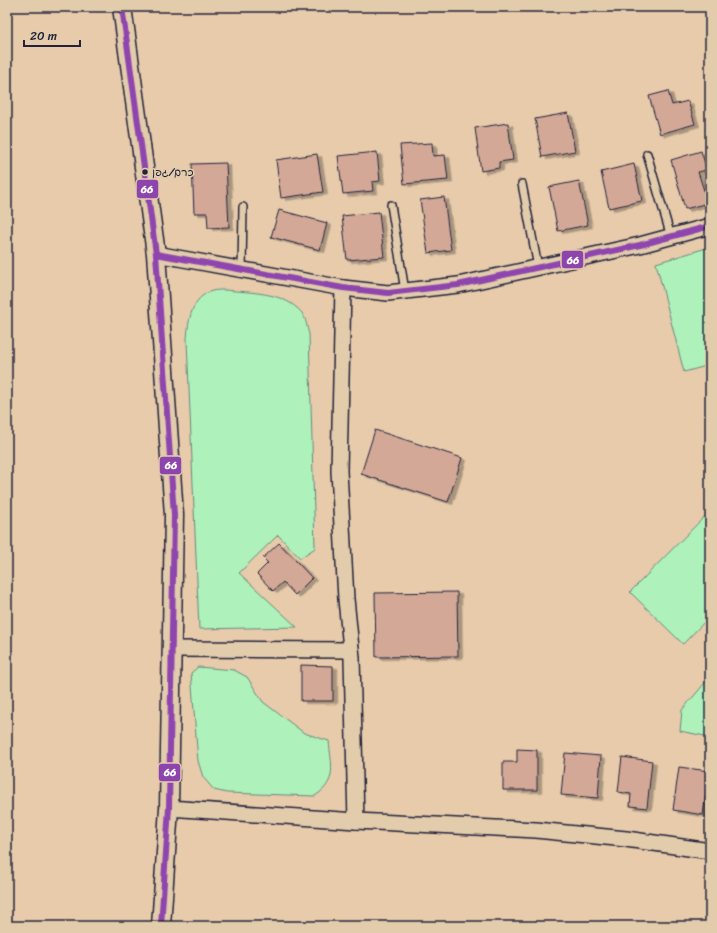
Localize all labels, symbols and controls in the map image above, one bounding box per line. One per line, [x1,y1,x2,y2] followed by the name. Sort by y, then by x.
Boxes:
[24,22,80,48] scale bar
[30,25,57,47] text: 20 m
[152,163,194,182] place label: כרם/גפן
[140,167,150,177] marker: כרם/גפן
[136,179,159,199] line badge: 66
[140,180,153,199] text: 66
[561,250,584,269] line badge: 66
[566,251,579,270] text: 66
[159,456,182,475] line badge: 66
[164,456,177,475] text: 66
[158,763,181,782] line badge: 66
[163,763,176,782] text: 66

